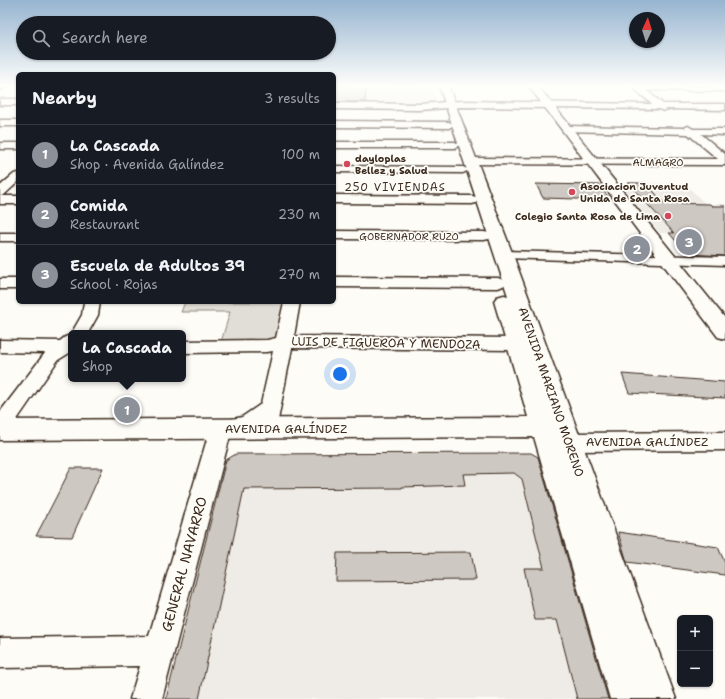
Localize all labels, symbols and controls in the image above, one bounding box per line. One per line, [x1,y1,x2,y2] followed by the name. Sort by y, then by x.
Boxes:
[629,12,665,48] north arrow
[16,16,336,60] search box
[30,27,52,49] icon: search
[62,28,148,48] text: Search here
[32,87,97,109] text: Nearby
[264,90,320,107] text: 3 results
[70,136,159,156] text: La Cascada
[42,146,48,163] text: 1
[281,146,320,163] text: 100 m
[355,152,428,177] place label: dayloplas Bellez y Salud
[70,156,224,173] text: Shop · Avenida Galíndez
[633,156,683,169] street label: ALMAGRO
[342,159,352,169] marker: dayloplas Bellez y Salud
[344,180,446,195] district label: 250 VIVIENDAS
[580,180,690,205] place label: Asociacion Juventud Unida de Santa Rosa
[567,187,577,197] marker: Asociacion Juventud Unida de Santa Rosa
[70,196,127,216] text: Comida
[40,206,50,223] text: 2
[278,206,320,223] text: 230 m
[515,210,660,223] place label: Colegio Santa Rosa de Lima
[663,211,673,221] marker: Colegio Santa Rosa de Lima
[70,216,140,233] text: Restaurant
[676,227,702,257] pin: 3
[359,230,459,243] street label: GOBERNADOR RUZO
[624,234,650,264] pin: 2
[70,256,245,276] text: Escuela de Adultos 39
[40,266,50,283] text: 3
[278,266,320,283] text: 270 m
[70,276,158,293] text: School · Rojas
[514,305,588,479] street label: AVENIDA MARIANO MORENO
[68,330,186,382] popup
[291,333,481,353] street label: LUIS DE FIGUEROA Y MENDOZA
[82,338,172,358] text: La Cascada
[82,358,113,375] text: Shop
[330,364,350,384] your location
[114,395,140,425] pin: 1
[225,421,347,437] street label: AVENIDA GALÍNDEZ
[586,434,708,450] street label: AVENIDA GALÍNDEZ
[157,495,211,633] street label: GENERAL NAVARRO
[677,615,713,687] map controls
[677,615,713,651] button: +
[677,651,713,687] button: −

